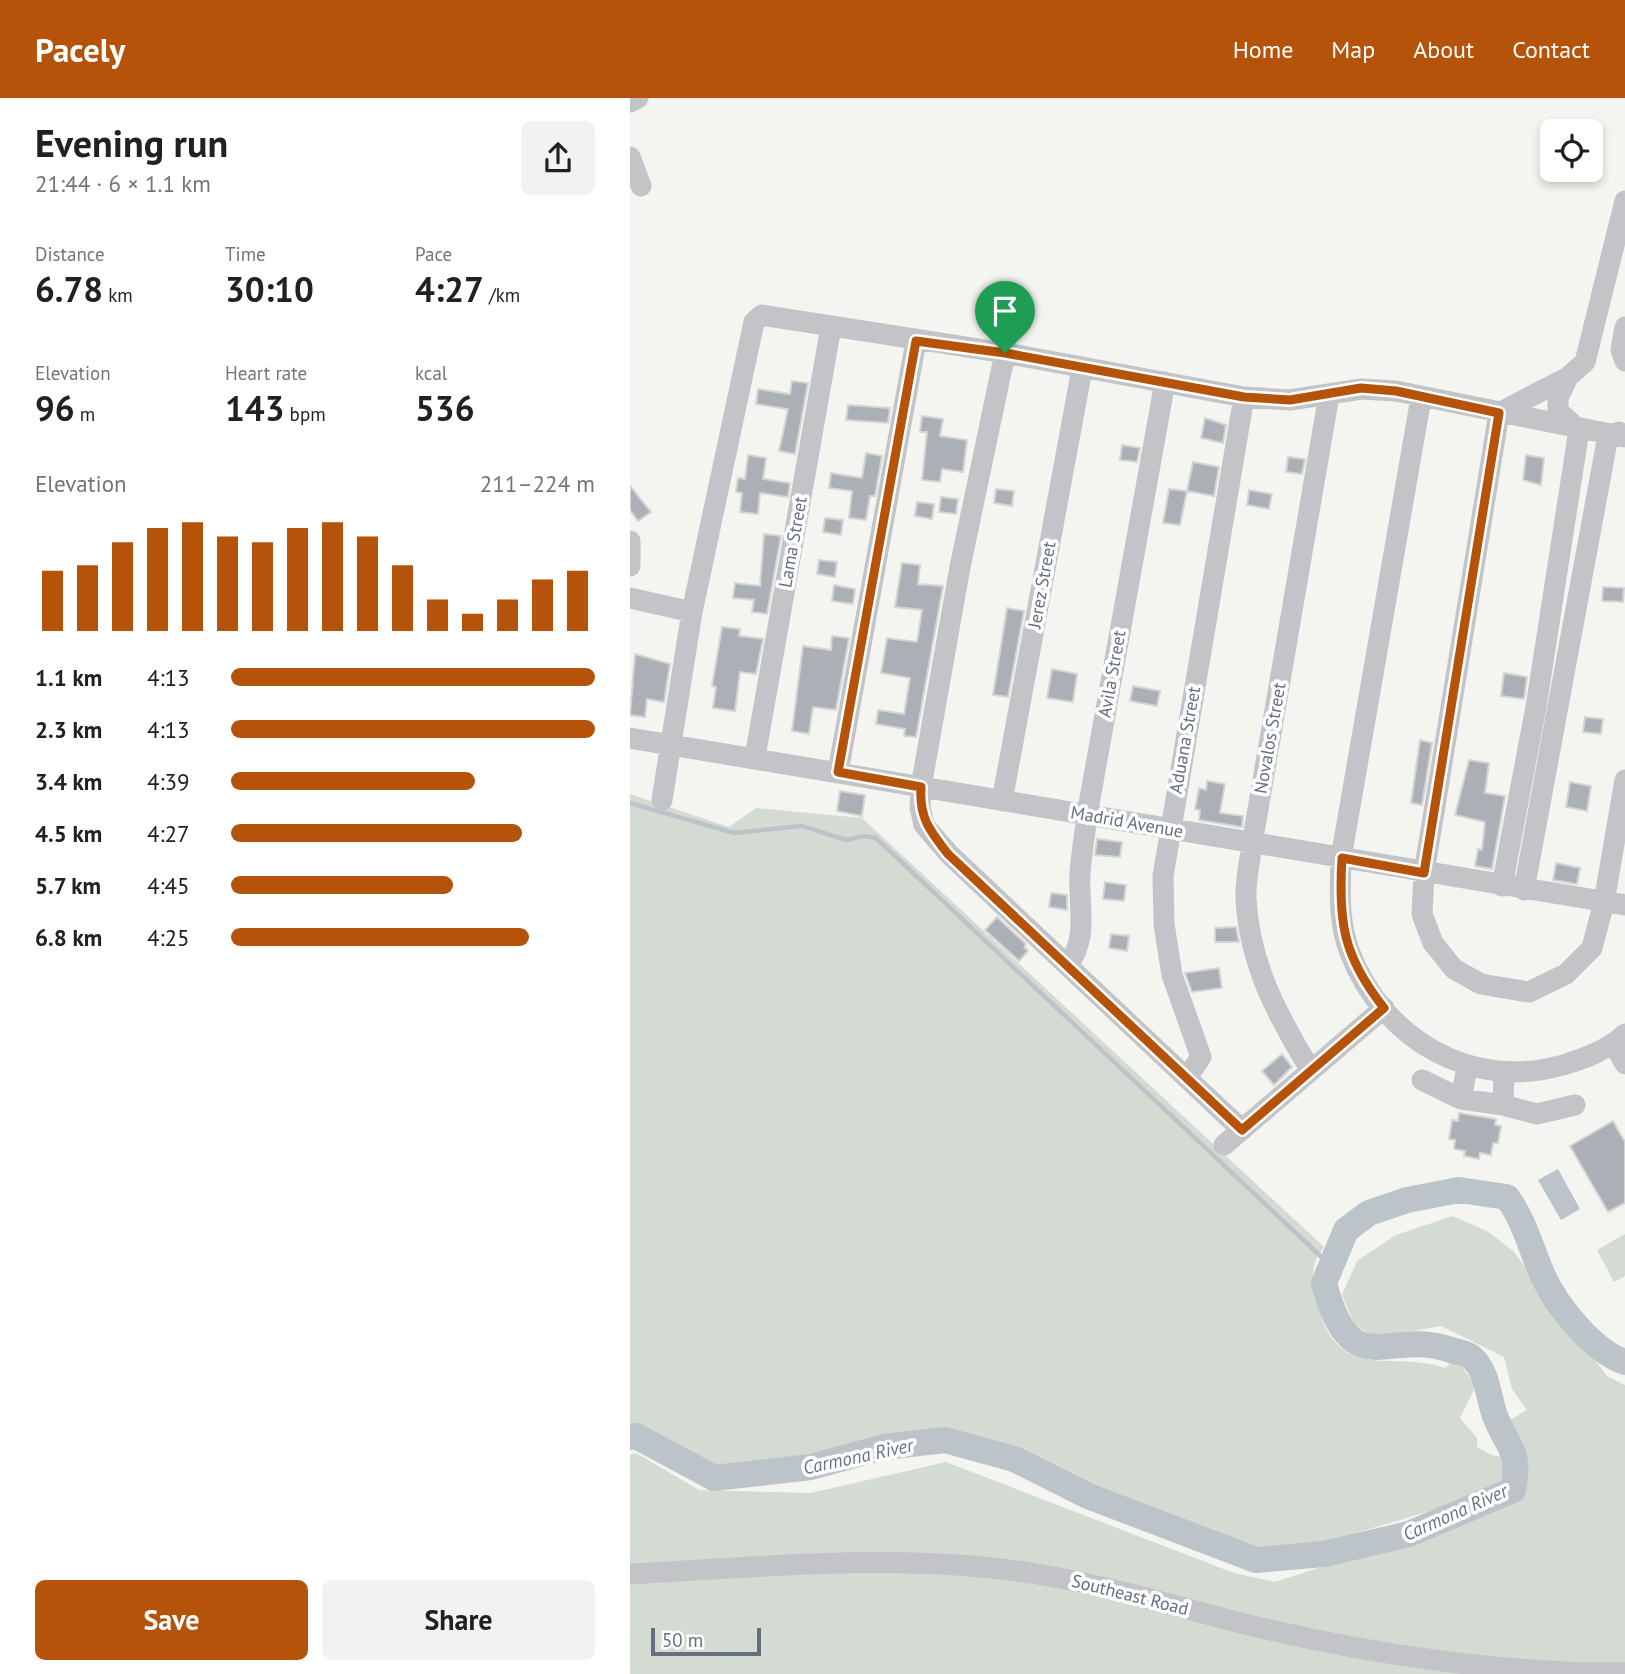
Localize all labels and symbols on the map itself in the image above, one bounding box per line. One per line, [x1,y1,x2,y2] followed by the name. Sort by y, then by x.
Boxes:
[975,281,1035,353] pin
[773,495,812,589] street label: Lama Street
[1022,540,1060,631] street label: Jerez Street
[1093,628,1131,719] street label: Avila Street
[1248,681,1291,795] street label: Novalos Street
[1164,685,1205,795] street label: Aduana Street
[1069,800,1185,843] street label: Madrid Avenue
[801,1432,917,1479] water label: Carmona River
[1399,1478,1513,1546] water label: Carmona River
[1069,1569,1191,1620] street label: Southeast Road
[651,1625,761,1657] scale bar

